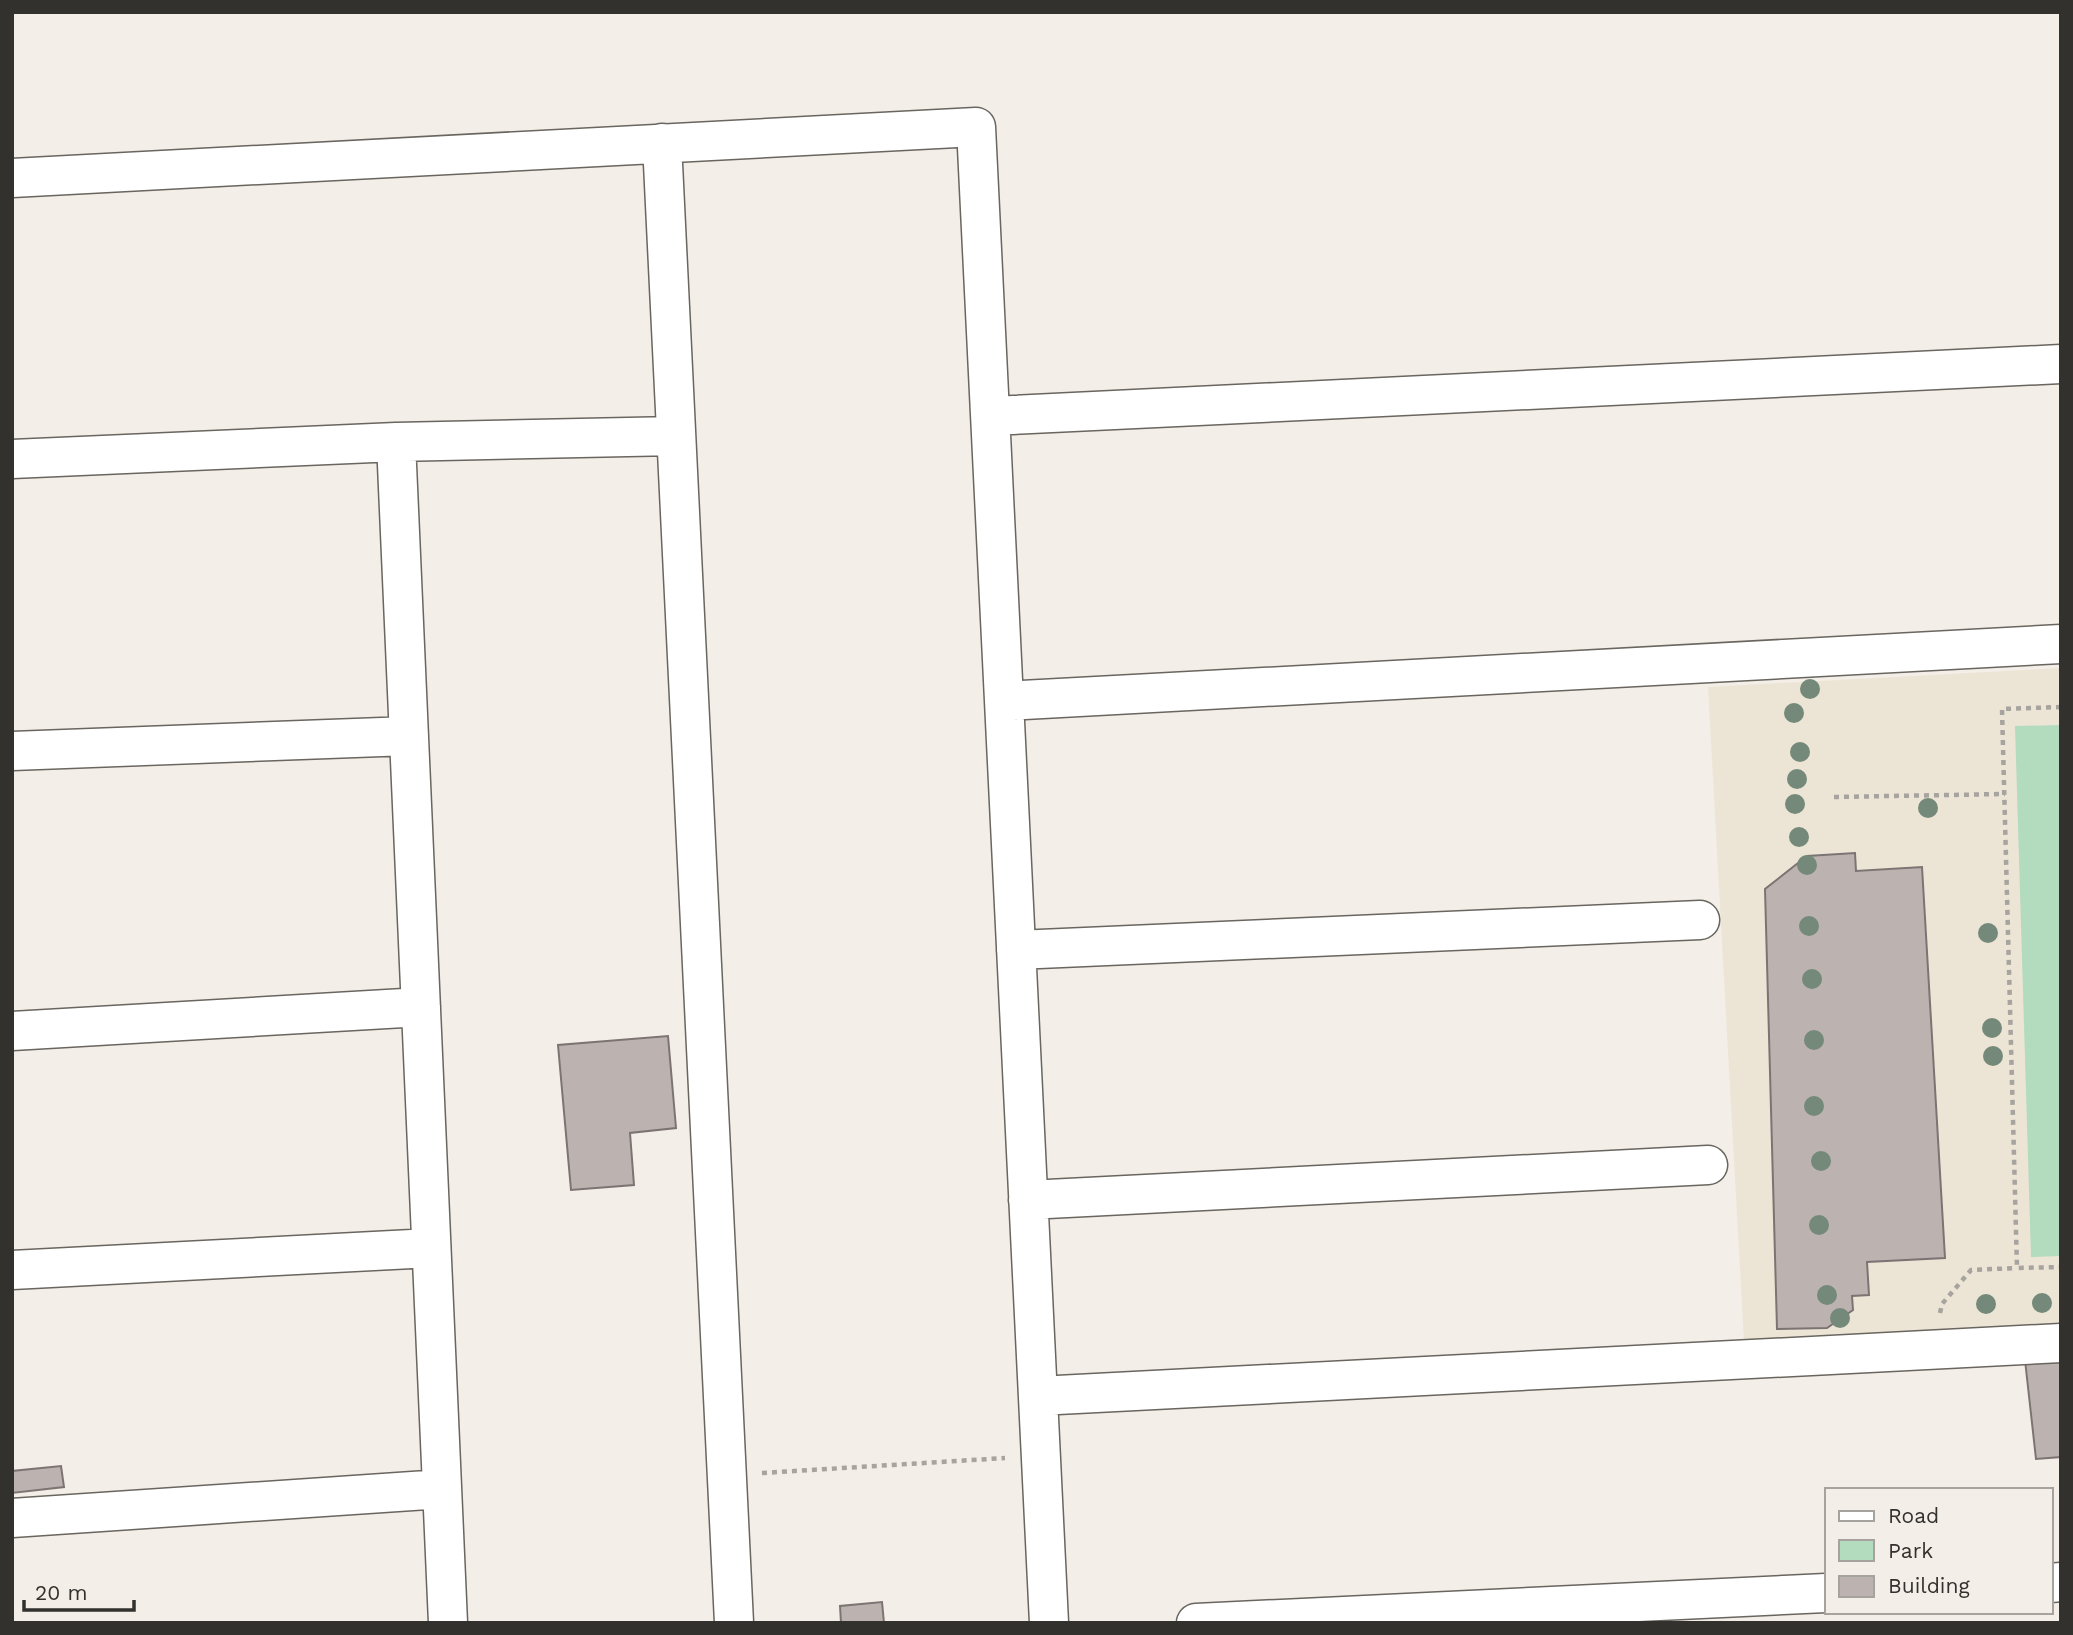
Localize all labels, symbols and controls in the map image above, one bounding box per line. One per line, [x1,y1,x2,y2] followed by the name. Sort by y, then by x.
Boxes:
[1825,1488,2052,1614] legend
[1888,1503,1939,1528] text: Road
[1888,1538,1933,1563] text: Park
[24,1568,135,1612] scale bar
[1888,1573,1970,1598] text: Building
[35,1580,87,1605] text: 20 m

